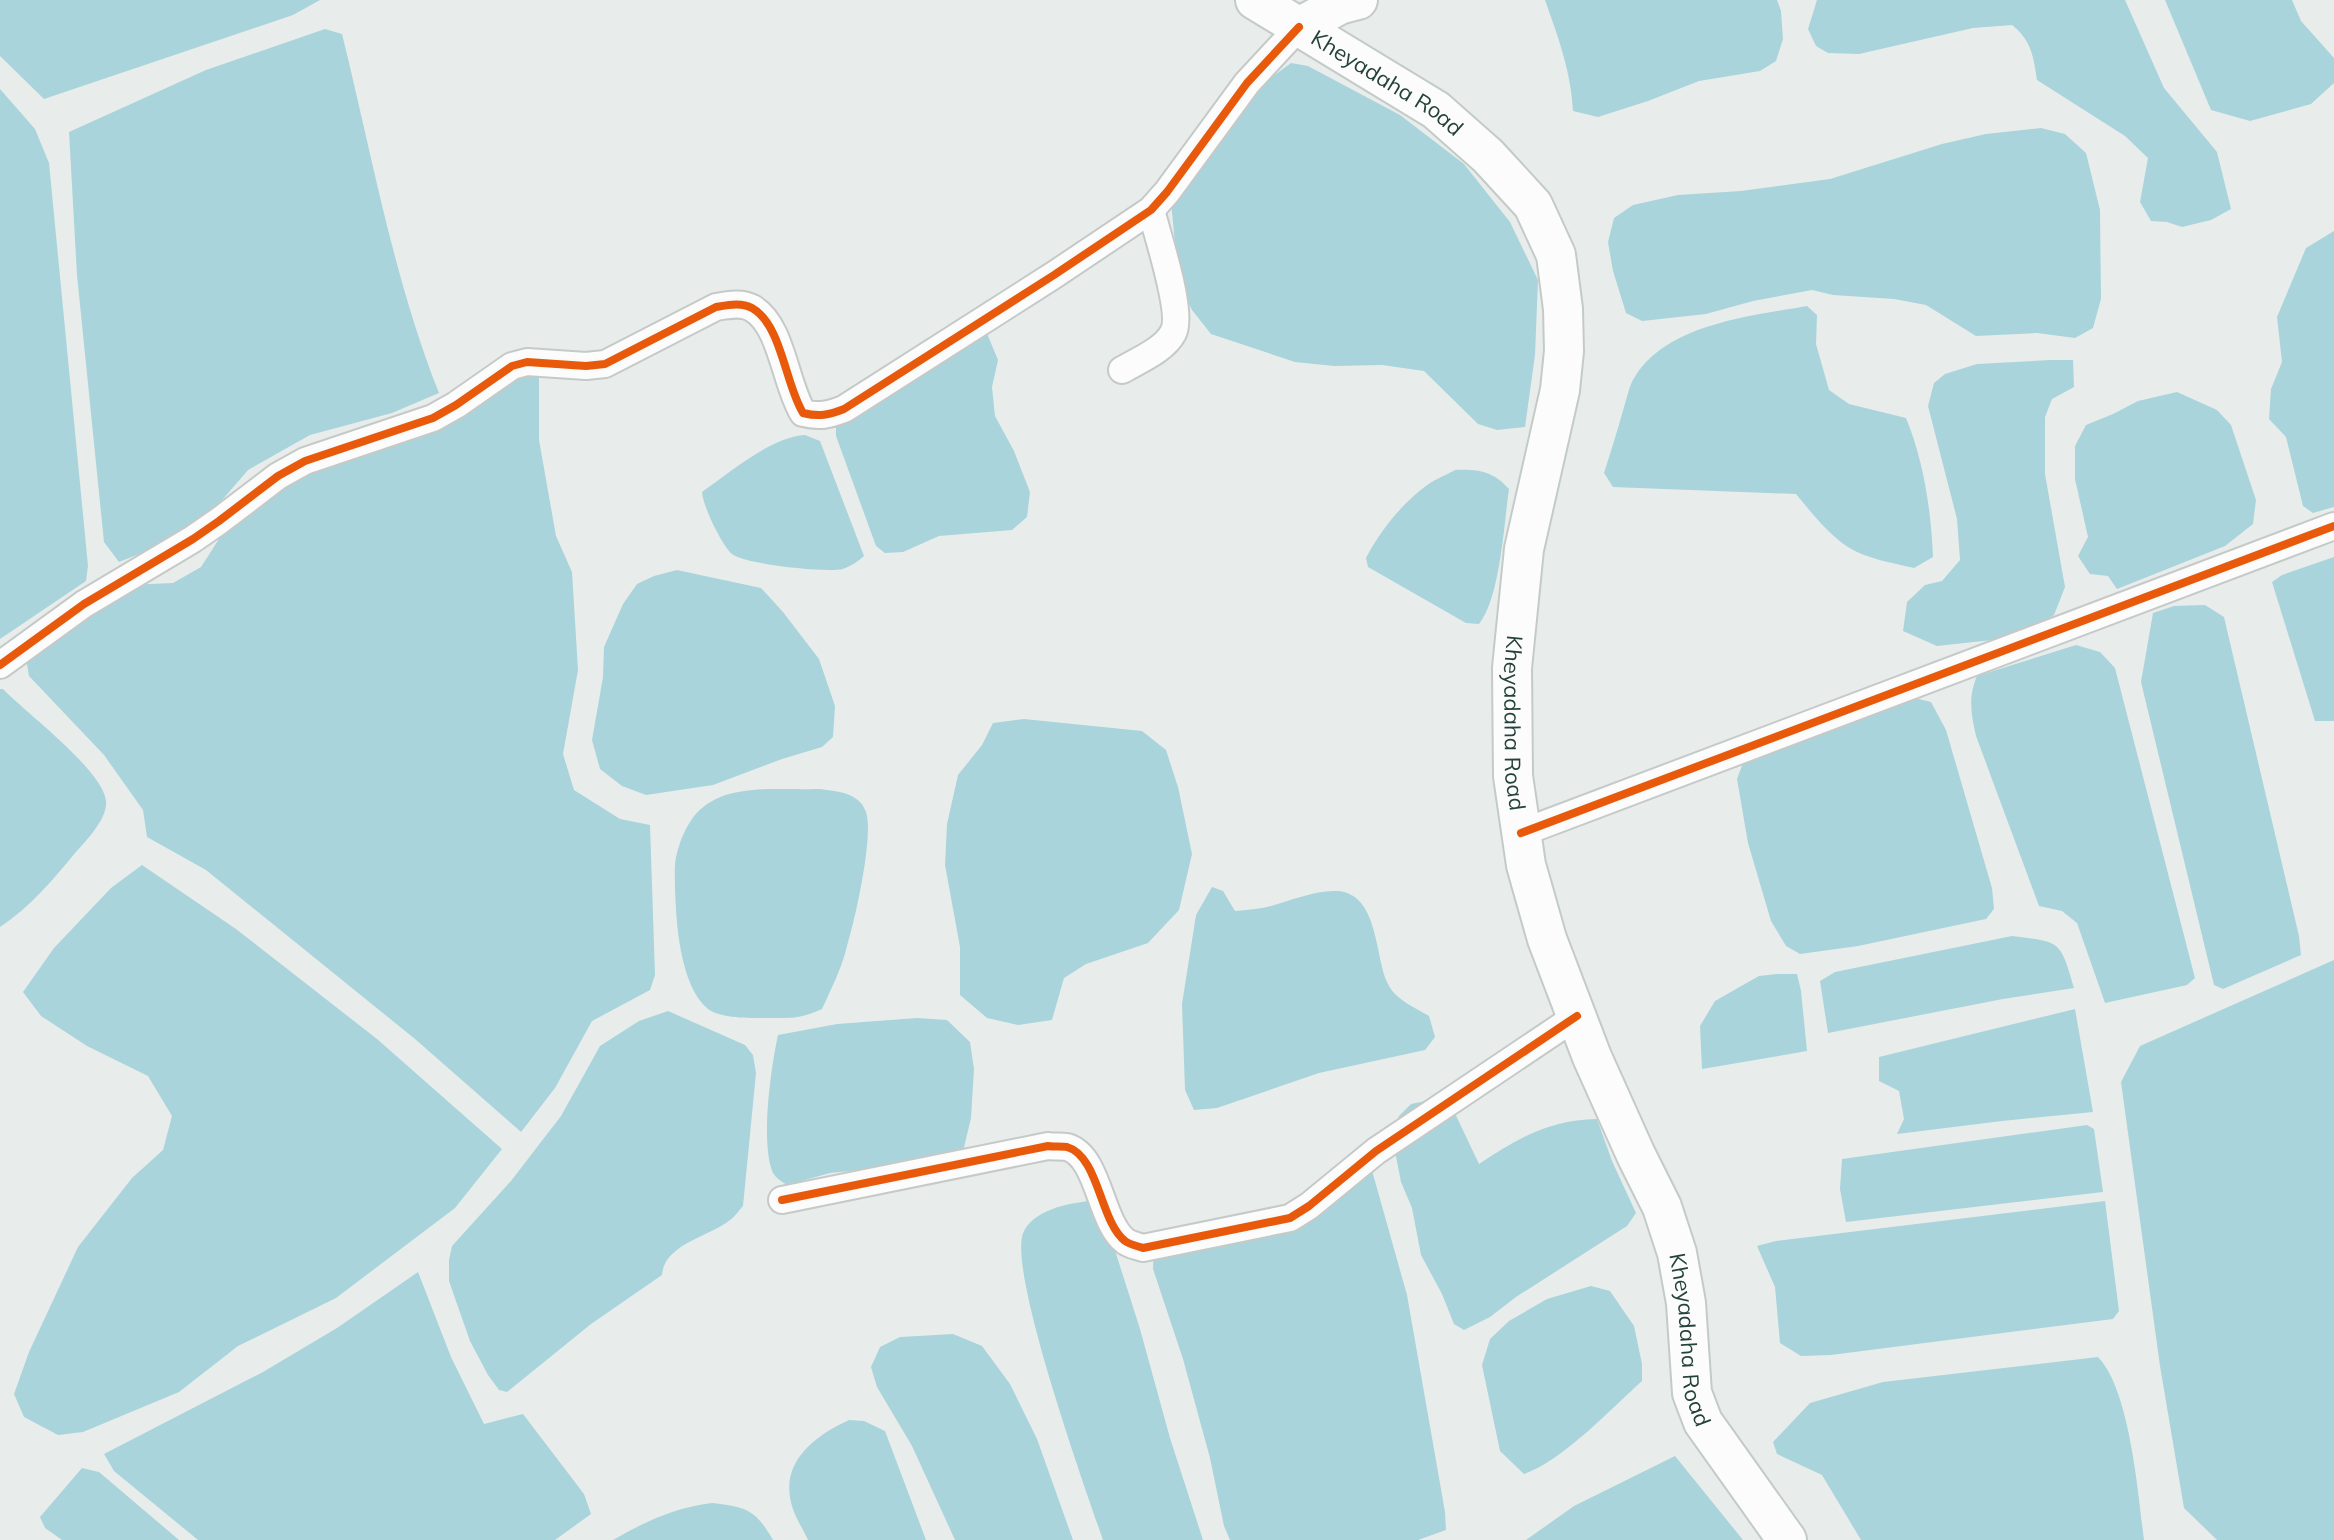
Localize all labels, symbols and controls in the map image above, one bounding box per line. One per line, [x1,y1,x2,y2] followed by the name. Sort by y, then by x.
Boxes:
[1306,23,1469,142] street label: Kheyadaha Road
[1497,634,1532,812] street label: Kheyadaha Road
[1663,1251,1717,1430] street label: Kheyadaha Road

